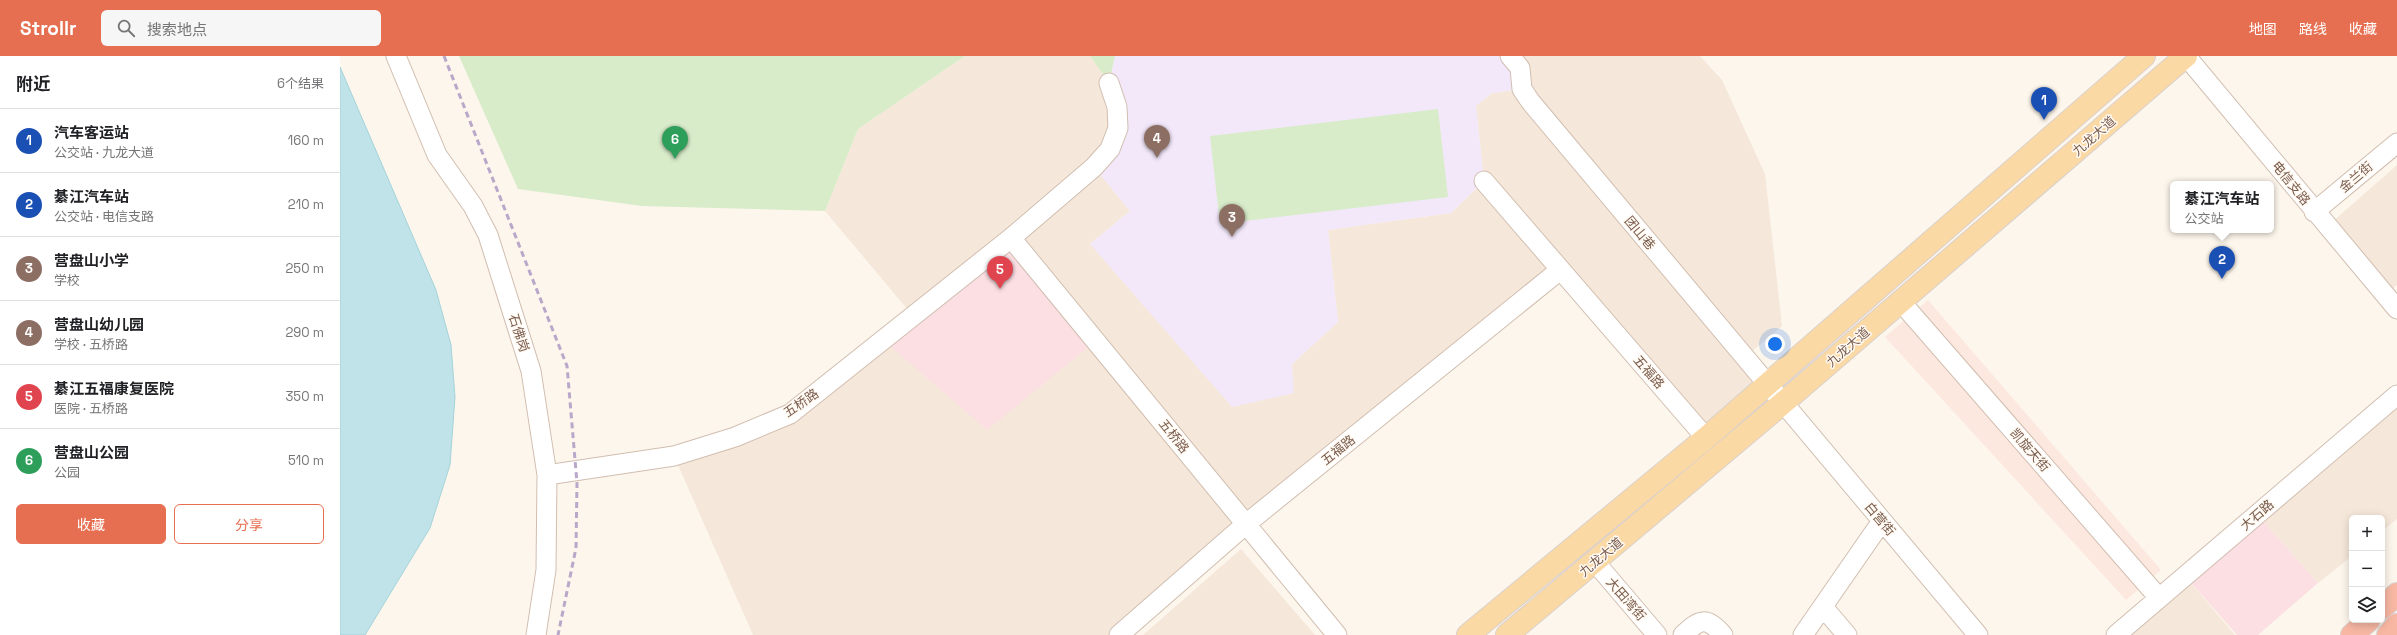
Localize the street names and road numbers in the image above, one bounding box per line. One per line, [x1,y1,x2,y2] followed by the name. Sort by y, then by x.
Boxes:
[2069,113,2119,159] street label: 九龙大道
[2268,157,2314,209] street label: 电信支路
[2336,158,2376,196] street label: 金兰街
[1621,213,1659,253] street label: 团山巷
[505,312,533,354] street label: 石佛岗
[1823,324,1873,370] street label: 九龙大道
[1630,352,1668,392] street label: 五福路
[780,385,822,421] street label: 五桥路
[1155,415,1193,457] street label: 五桥路
[2007,425,2053,475] street label: 凯旋天街
[1317,431,1359,469] street label: 五福路
[2237,496,2277,534] street label: 大石路
[1861,499,1899,539] street label: 白营街
[1576,534,1626,580] street label: 九龙大道
[1603,574,1649,624] street label: 大田湾街

